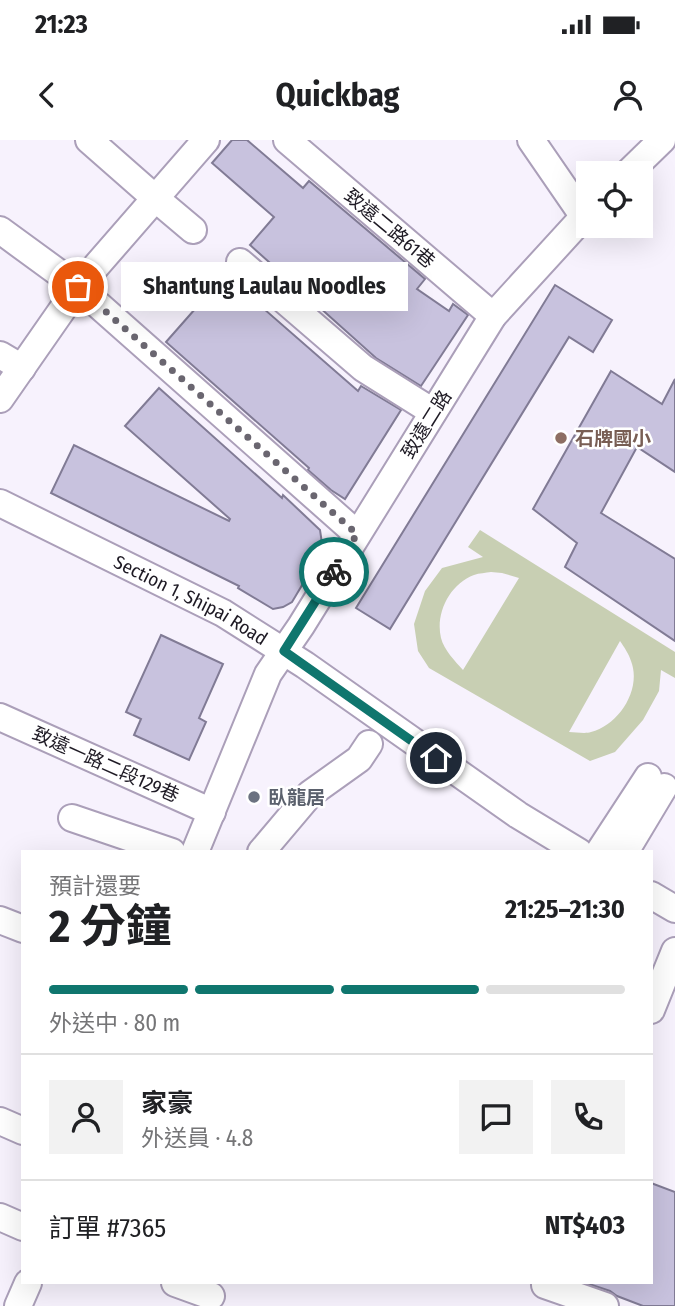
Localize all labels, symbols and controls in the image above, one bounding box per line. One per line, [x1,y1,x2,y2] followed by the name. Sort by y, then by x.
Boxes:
[35,9,88,40] text: 21:23
[28,76,66,114] icon: back
[276,76,399,114] text: Quickbag
[609,76,647,114] icon: person
[576,161,653,238] map controls
[576,161,653,238] button: locate
[340,184,440,273] street label: 致遠二路61巷
[48,257,108,317] pin
[120,262,407,312] callout: Shantung Laulau Noodles
[59,268,97,306] icon: bag
[143,272,386,300] text: Shantung Laulau Noodles
[397,386,456,463] street label: 致遠二路
[575,427,651,450] place label: 石牌國小
[553,430,569,446] marker: 石牌國小
[299,537,369,607] courier
[110,550,272,650] street label: Section 1, Shipai Road
[315,553,353,591] icon: bike
[29,722,183,807] street label: 致遠一路二段129巷
[406,728,466,788] pin
[417,739,455,777] icon: home
[268,786,325,809] place label: 臥龍居
[246,789,262,805] marker: 臥龍居
[49,872,141,900] text: 預計還要
[505,894,625,925] text: 21:25–21:30
[49,899,172,954] text: 2 分鐘
[49,1009,180,1037] text: 外送中 · 80 m
[49,1080,123,1154] button: person
[459,1080,533,1154] button: chat
[551,1080,625,1154] button: phone
[141,1088,193,1119] text: 家豪
[141,1124,253,1152] text: 外送員 · 4.8
[545,1210,625,1241] text: NT$403
[49,1213,166,1244] text: 訂單 #7365

